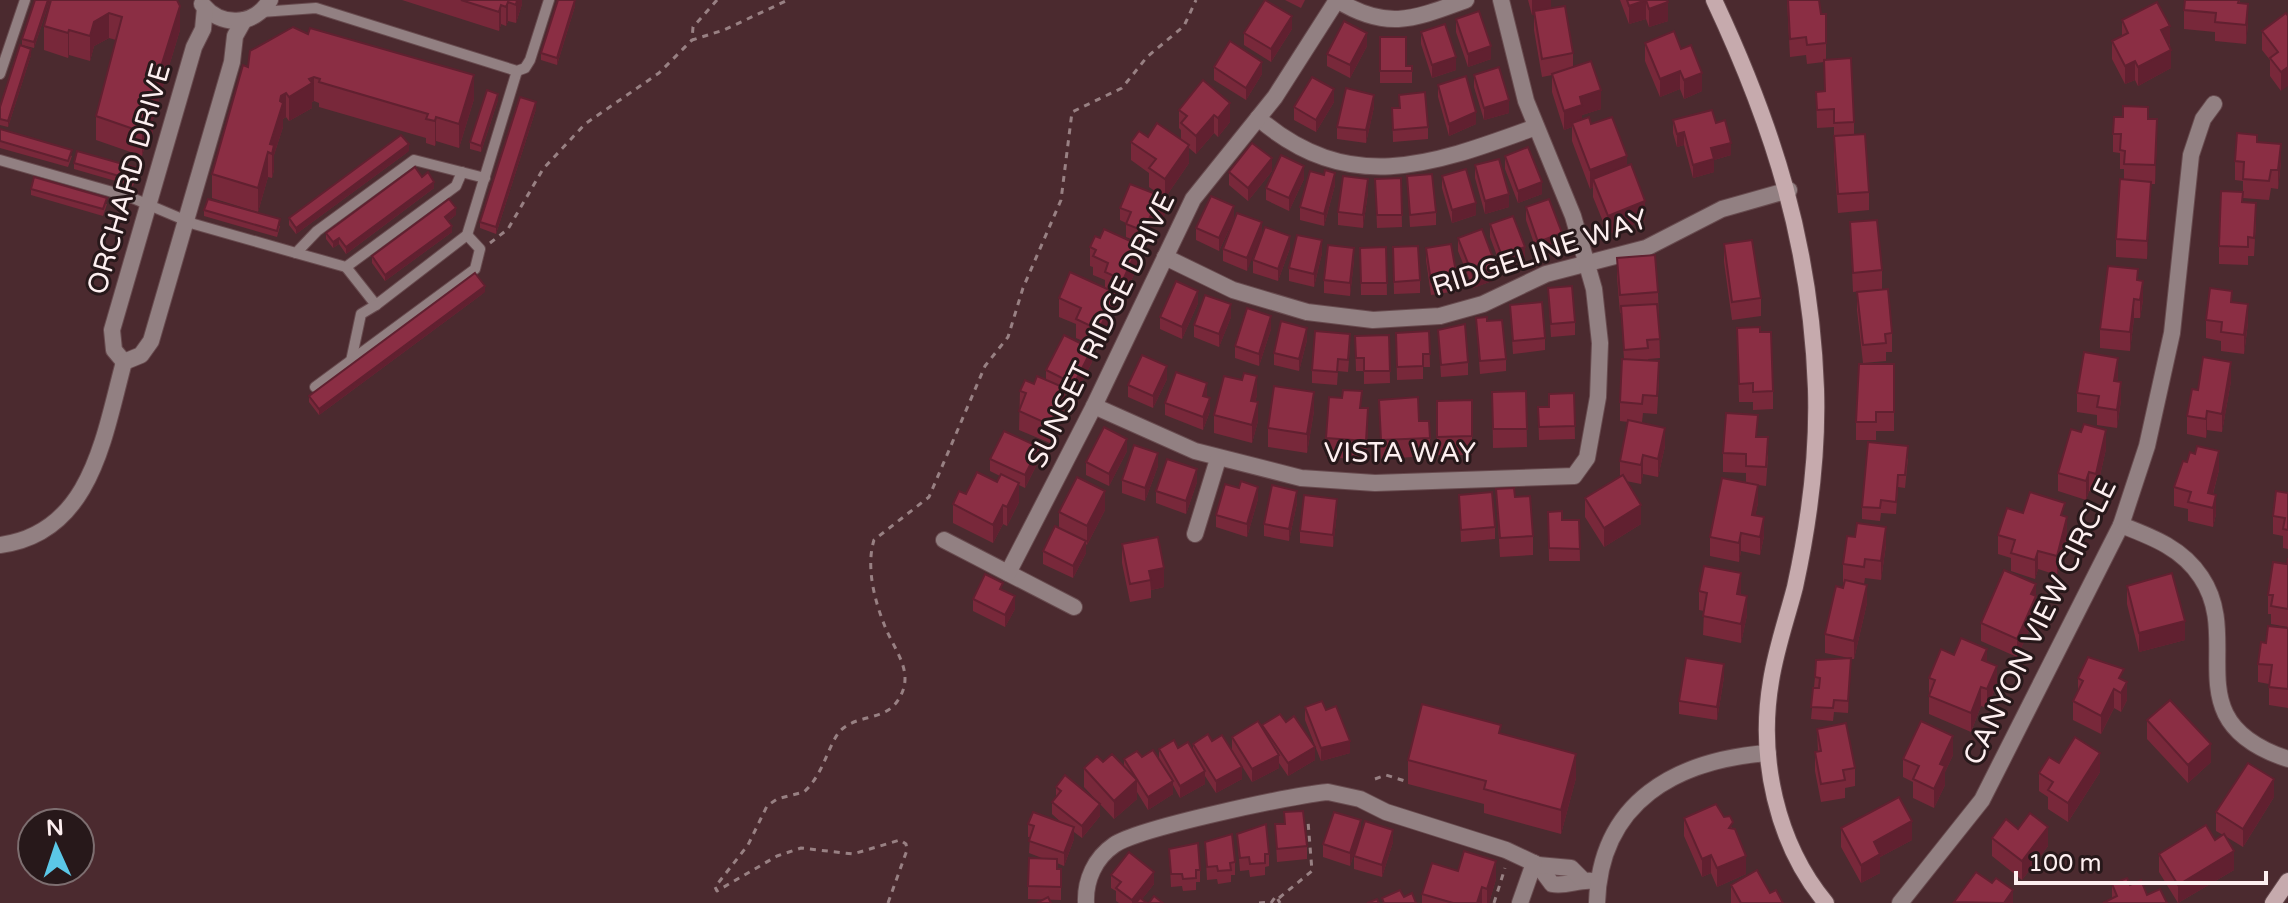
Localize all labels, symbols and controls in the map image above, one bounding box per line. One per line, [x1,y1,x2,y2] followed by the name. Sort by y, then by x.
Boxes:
[80,60,178,298] street label: ORCHARD DRIVE
[1020,187,1182,473] street label: SUNSET RIDGE DRIVE
[1428,202,1652,304] street label: RIDGELINE WAY
[1324,436,1476,470] street label: VISTA WAY
[1956,473,2124,771] street label: CANYON VIEW CIRCLE
[16,807,96,887] north arrow
[46,815,65,841] text: N
[2016,835,2266,885] scale bar
[2028,849,2102,878] text: 100 m

